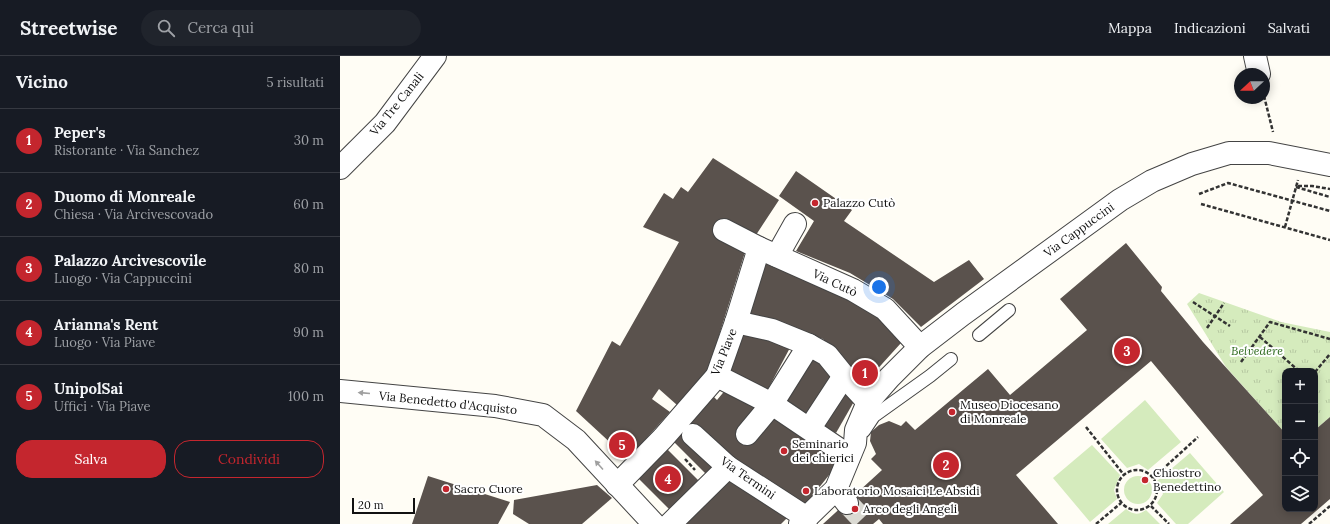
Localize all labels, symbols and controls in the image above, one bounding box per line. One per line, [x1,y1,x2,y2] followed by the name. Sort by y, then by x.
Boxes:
[141,10,421,46] search box
[20,16,117,40] text: Streetwise
[155,17,177,39] icon: search
[187,18,254,37] text: Cerca qui
[1108,19,1152,37] text: Mappa
[1174,19,1246,37] text: Indicazioni
[1268,19,1310,37] text: Salvati
[1234,68,1270,104] north arrow
[366,69,427,139] street label: Via Tre Canali
[16,71,68,93] text: Vicino
[267,74,324,91] text: 5 risultati
[54,123,106,142] text: Peper's
[26,132,32,149] text: 1
[294,132,324,149] text: 30 m
[54,142,199,159] text: Ristorante · Via Sanchez
[54,187,195,206] text: Duomo di Monreale
[823,195,895,210] place label: Palazzo Cutò
[26,196,32,213] text: 2
[293,196,324,213] text: 60 m
[810,198,820,208] marker: Palazzo Cutò
[1040,199,1117,261] street label: Via Cappuccini
[54,206,213,223] text: Chiesa · Via Arcivescovado
[54,251,206,270] text: Palazzo Arcivescovile
[25,260,33,277] text: 3
[294,260,324,277] text: 80 m
[810,265,860,299] street label: Via Cutò
[54,270,192,287] text: Luogo · Via Cappuccini
[869,277,889,297] your location
[54,315,158,334] text: Arianna's Rent
[25,324,33,341] text: 4
[293,324,324,341] text: 90 m
[707,326,740,379] street label: Via Piave
[54,334,155,351] text: Luogo · Via Piave
[1114,336,1140,366] pin: 3
[1231,343,1283,358] park label: Belvedere
[852,358,878,388] pin: 1
[1282,368,1318,512] map controls
[1282,368,1318,404] button: +
[54,379,123,398] text: UnipolSai
[25,388,33,405] text: 5
[288,388,324,405] text: 100 m
[377,388,518,417] street label: Via Benedetto d'Acquisto
[358,390,370,397] one-way arrow
[960,397,1059,426] place label: Museo Diocesano di Monreale
[54,398,151,415] text: Uffici · Via Piave
[1282,404,1318,440] button: −
[947,407,957,417] marker: Museo Diocesano di Monreale
[609,430,635,460] pin: 5
[792,436,854,465] place label: Seminario dei chierici
[16,440,166,478] button: Salva
[174,440,324,478] button: Condividi
[1282,440,1318,476] button: locate
[779,446,789,456] marker: Seminario dei chierici
[933,450,959,480] pin: 2
[717,453,779,502] street label: Via Termini
[594,460,603,470] one-way arrow
[655,464,681,494] pin: 4
[1153,465,1221,494] place label: Chiostro Benedettino
[1140,475,1150,485] marker: Chiostro Benedettino
[1282,476,1318,512] button: layers
[454,481,523,496] place label: Sacro Cuore
[814,483,980,498] place label: Laboratorio Mosaici Le Absidi
[441,484,451,494] marker: Sacro Cuore
[801,486,811,496] marker: Laboratorio Mosaici Le Absidi
[352,496,415,515] scale bar
[358,498,383,512] text: 20 m
[862,501,957,516] place label: Arco degli Angeli
[850,504,860,514] marker: Arco degli Angeli

